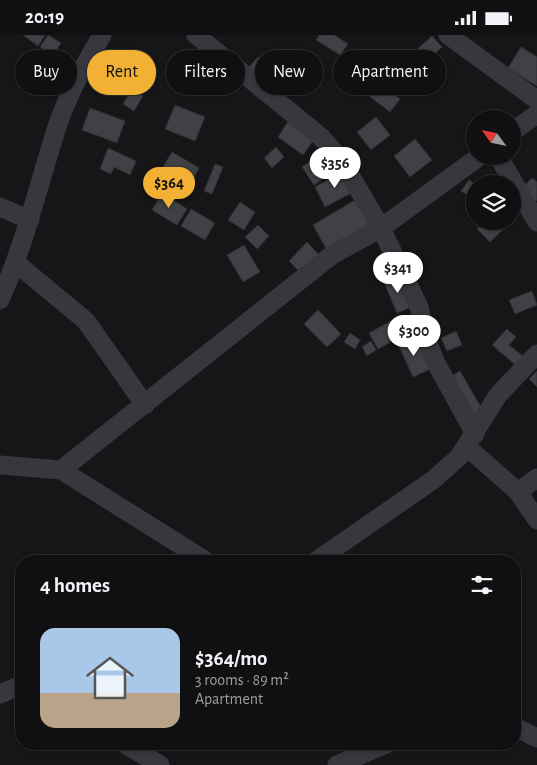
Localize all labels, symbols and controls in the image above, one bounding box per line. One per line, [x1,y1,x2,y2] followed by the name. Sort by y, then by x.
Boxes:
[25,8,64,27] text: 20:19
[15,50,77,95] chip: Buy
[87,50,156,95] chip: Rent
[166,50,245,95] chip: Filters
[255,50,323,95] chip: New
[333,50,446,95] chip: Apartment
[466,110,521,165] north arrow
[466,110,521,230] map controls
[305,147,365,189] pin: $356
[321,155,349,171] text: $356
[139,167,199,209] pin: $364
[154,175,184,191] text: $364
[466,175,521,230] button: layers
[368,251,428,294] pin: $341
[384,260,412,276] text: $341
[384,315,444,357] pin: $300
[399,323,429,339] text: $300
[468,571,496,599] icon: filters
[40,575,110,596] text: 4 homes
[80,648,140,708] icon: home
[195,648,268,669] text: $364/mo
[195,672,289,688] text: 3 rooms · 89 m²
[195,691,263,707] text: Apartment

